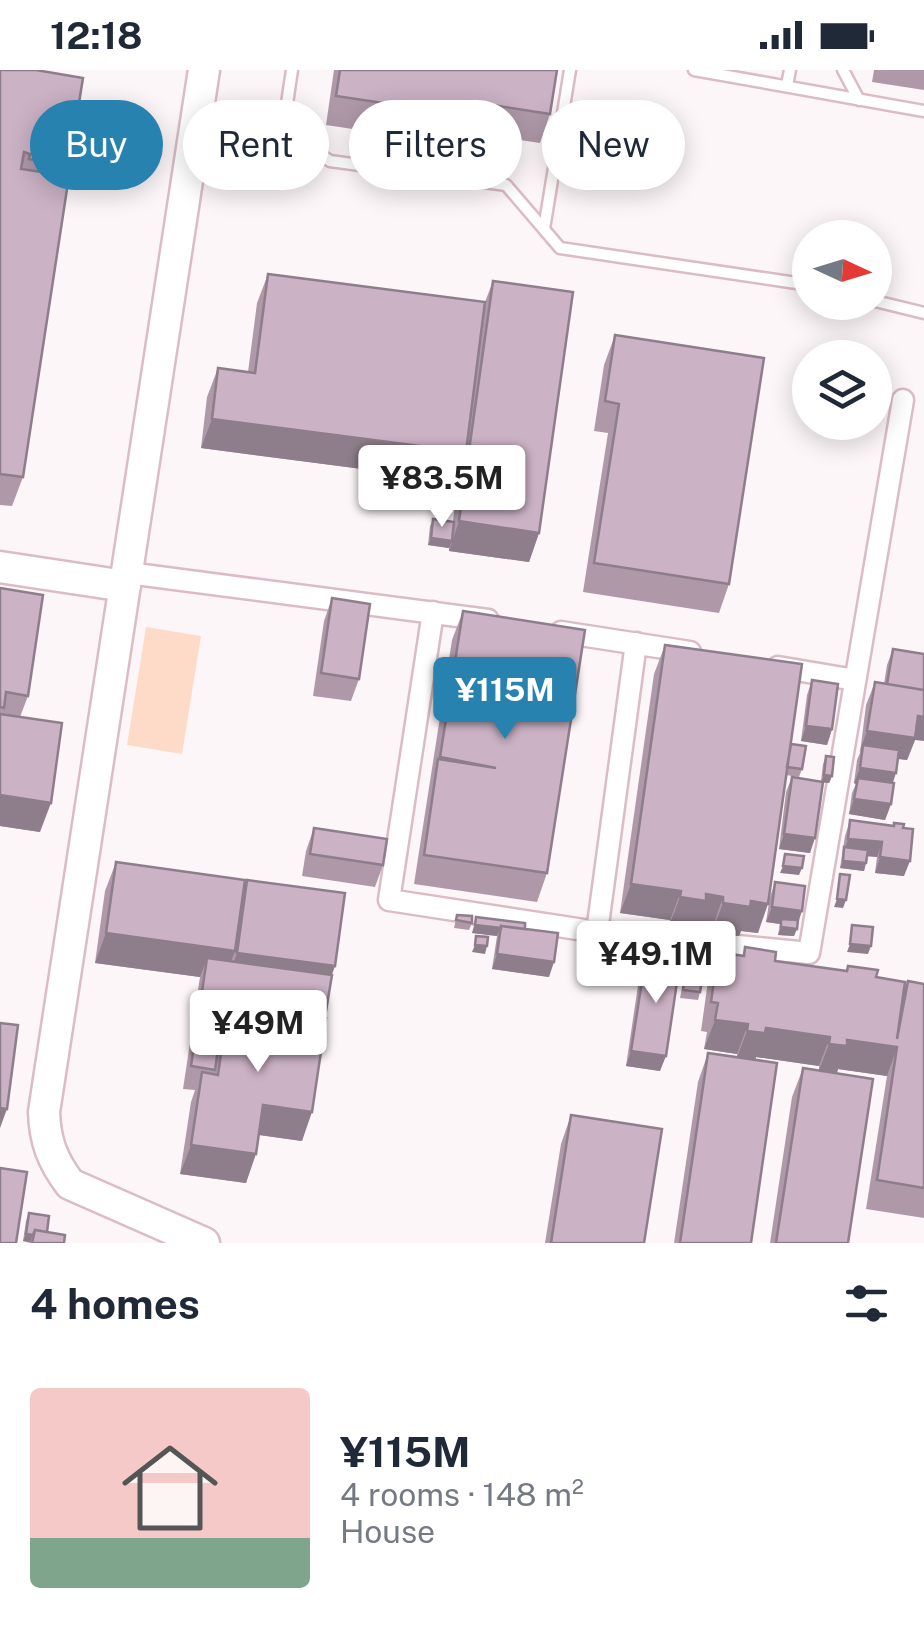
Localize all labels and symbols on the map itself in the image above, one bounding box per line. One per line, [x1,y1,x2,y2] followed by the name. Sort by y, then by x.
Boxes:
[792,220,892,320] north arrow
[361,445,523,530] pin: ¥83.5M
[435,657,575,742] pin: ¥115M
[575,921,737,1006] pin: ¥49.1M
[199,990,317,1075] pin: ¥49M

